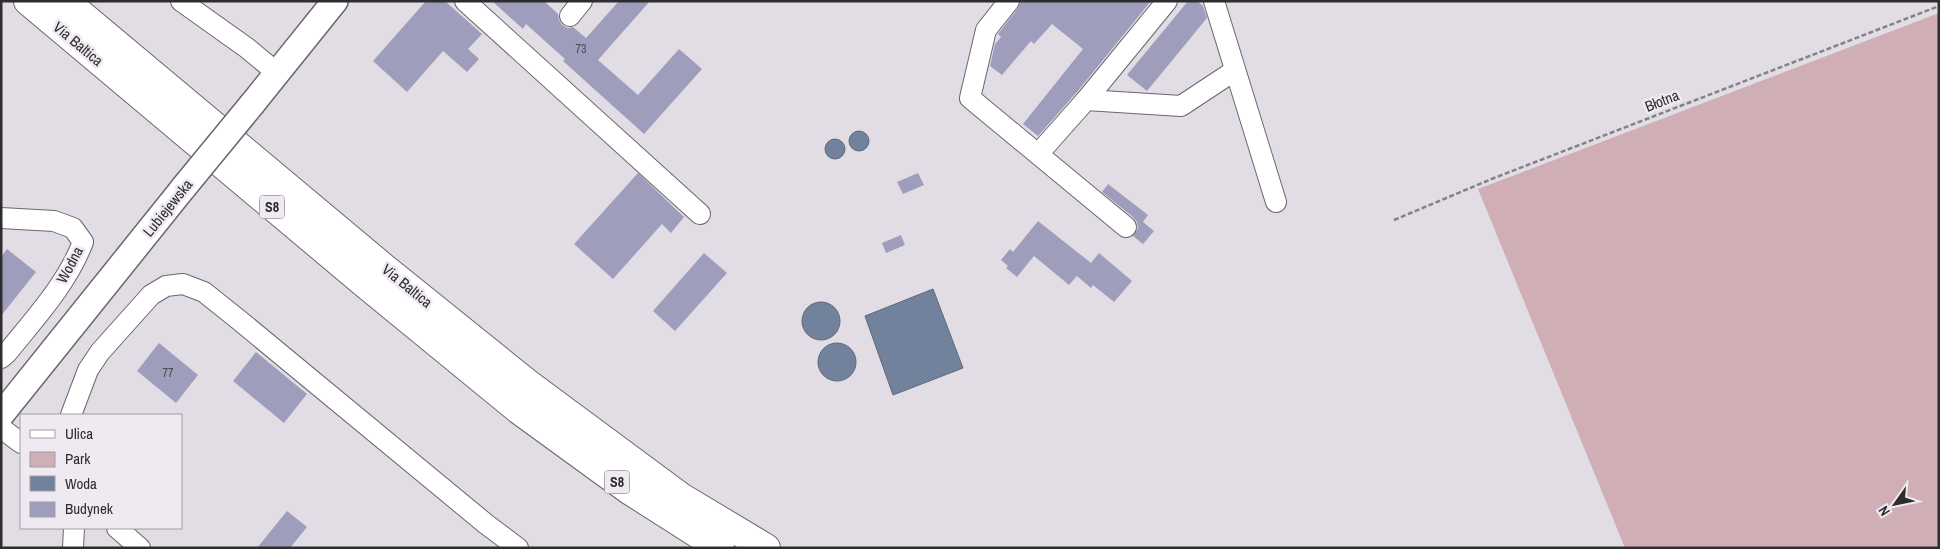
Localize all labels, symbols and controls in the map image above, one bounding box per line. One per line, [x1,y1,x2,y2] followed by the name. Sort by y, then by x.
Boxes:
[49,17,108,71] street label: Via Baltica
[576,41,586,57] house number: 73
[1642,84,1682,117] street label: Błotna
[138,174,197,241] street label: Lubiejewska
[260,196,284,218] road number: S8
[51,243,88,287] street label: Wodna
[378,259,437,313] street label: Via Baltica
[163,365,174,381] house number: 77
[20,414,182,529] legend
[65,423,93,444] text: Ulica
[65,448,91,469] text: Park
[604,471,630,494] road number: S8
[65,473,97,494] text: Woda
[1870,479,1920,529] north arrow
[65,498,114,519] text: Budynek
[1874,503,1894,519] text: N

